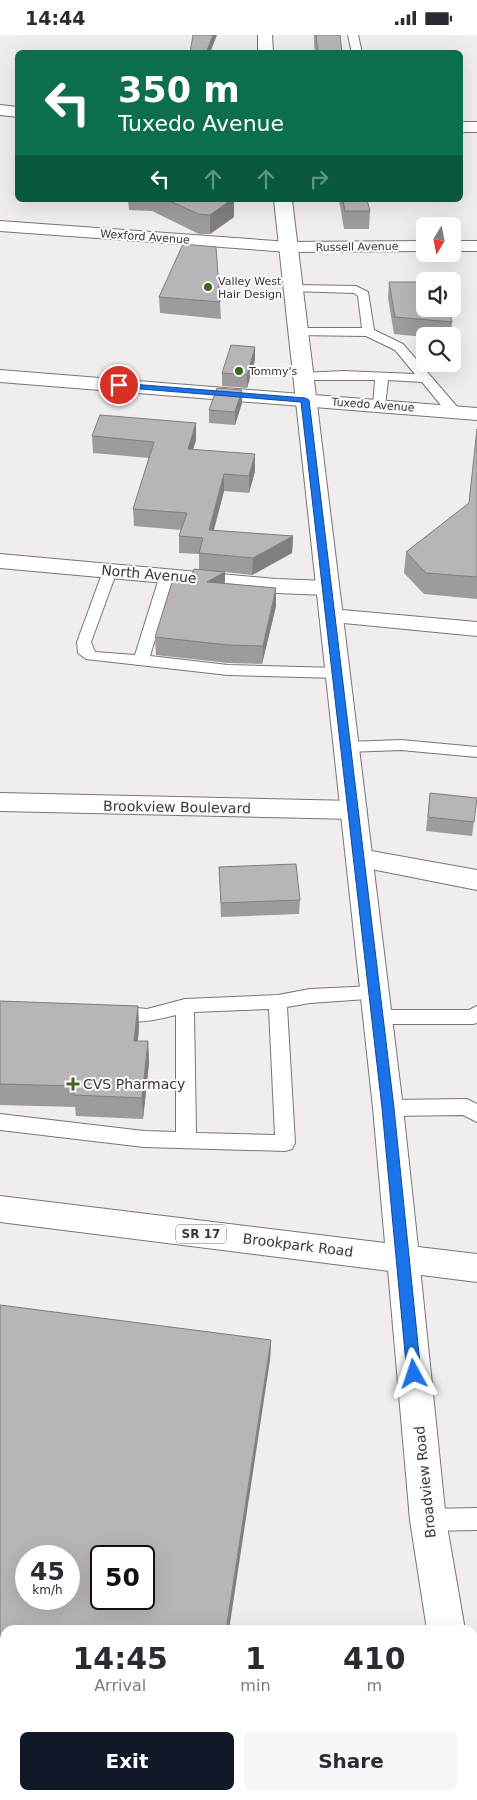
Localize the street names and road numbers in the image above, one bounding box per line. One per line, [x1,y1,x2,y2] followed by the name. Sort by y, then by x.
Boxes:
[100,227,190,247] street label: Wexford Avenue
[315,240,399,254] street label: Russell Avenue
[330,396,415,414] street label: Tuxedo Avenue
[101,562,197,586] street label: North Avenue
[103,798,251,816] street label: Brookview Boulevard
[176,1225,226,1243] road number: SR 17
[242,1230,354,1260] street label: Brookpark Road
[411,1425,439,1539] street label: Broadview Road

